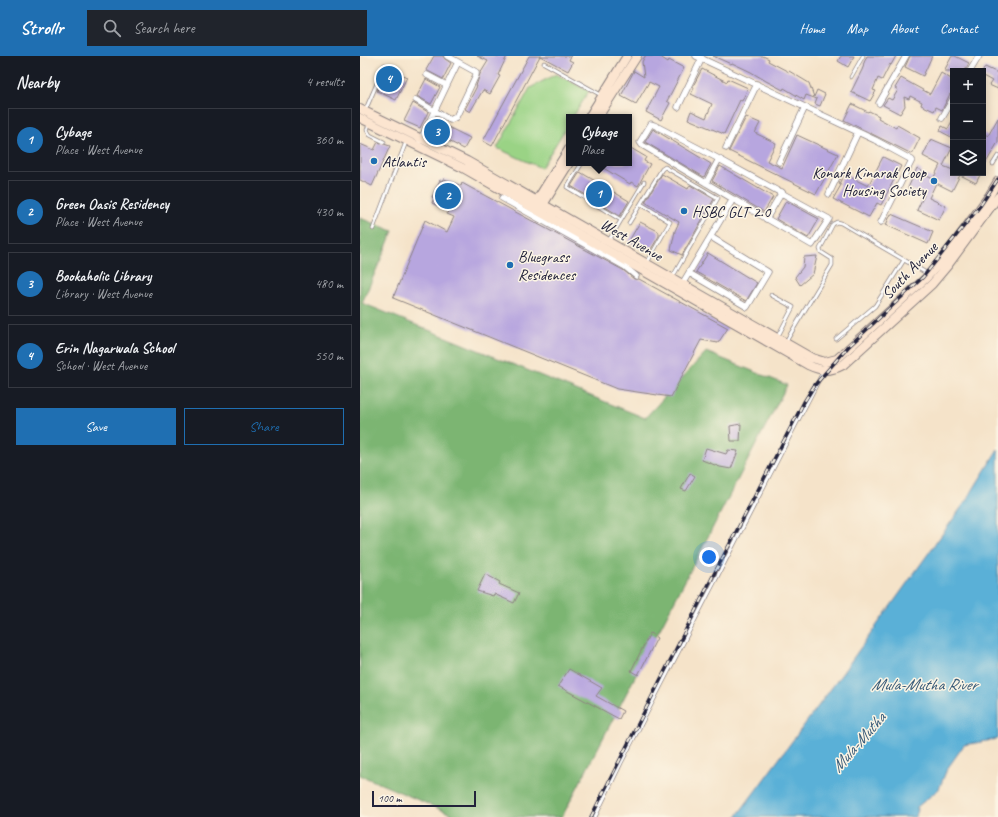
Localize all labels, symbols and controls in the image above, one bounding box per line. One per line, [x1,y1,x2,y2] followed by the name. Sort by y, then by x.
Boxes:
[87,10,367,46] search box
[20,16,63,40] text: Strollr
[101,17,123,39] icon: search
[133,19,195,38] text: Search here
[799,20,825,37] text: Home
[847,20,868,37] text: Map
[890,20,918,37] text: About
[940,20,978,37] text: Contact
[376,64,402,94] pin: 4
[950,68,986,176] map controls
[950,68,986,104] button: +
[16,72,59,93] text: Nearby
[306,74,344,90] text: 4 results
[950,104,986,140] button: −
[566,114,632,166] popup
[424,117,450,147] pin: 3
[55,123,91,142] text: Cybage
[581,123,617,142] text: Cybage
[27,132,33,148] text: 1
[315,132,343,148] text: 360 m
[950,140,986,176] button: layers
[55,142,142,158] text: Place · West Avenue
[581,142,604,158] text: Place
[382,152,428,172] place label: Atlantis
[369,156,379,166] marker: Atlantis
[812,163,928,201] place label: Konark Kinarak Coop Housing Society
[929,176,939,186] marker: Konark Kinarak Coop Housing Society
[586,179,612,209] pin: 1
[435,181,461,211] pin: 2
[55,195,169,214] text: Green Oasis Residency
[692,202,772,222] place label: HSBC GLT 2.0
[27,204,33,220] text: 2
[315,204,343,220] text: 430 m
[679,206,689,216] marker: HSBC GLT 2.0
[55,214,142,230] text: Place · West Avenue
[597,214,668,267] street label: West Avenue
[877,236,943,304] street label: South Avenue
[518,247,577,285] place label: Bluegrass Residences
[505,260,515,270] marker: Bluegrass Residences
[55,267,151,286] text: Bookaholic Library
[27,276,33,292] text: 3
[315,276,343,292] text: 480 m
[55,286,152,302] text: Library · West Avenue
[55,339,174,358] text: Erin Nagarwala School
[27,348,33,364] text: 4
[315,348,343,364] text: 550 m
[55,358,147,374] text: School · West Avenue
[16,408,176,445] button: Save
[184,408,344,445] button: Share
[699,547,719,567] your location
[871,674,980,695] water label: Mula-Mutha River
[827,707,891,776] water label: Mula-Mutha
[372,789,476,808] scale bar
[378,791,402,805] text: 100 m

